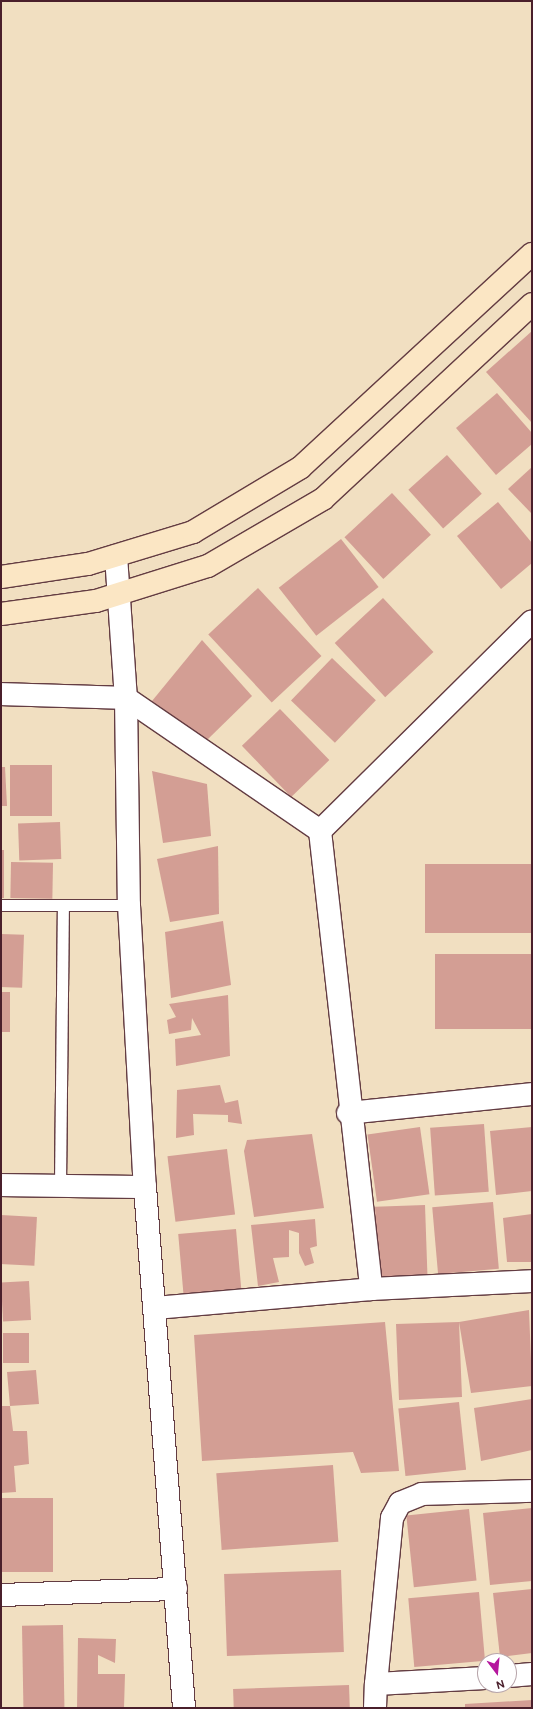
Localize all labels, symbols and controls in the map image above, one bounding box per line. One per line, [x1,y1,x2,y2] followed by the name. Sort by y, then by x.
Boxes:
[477,1653,517,1693] north arrow
[494,1677,506,1691] text: N

